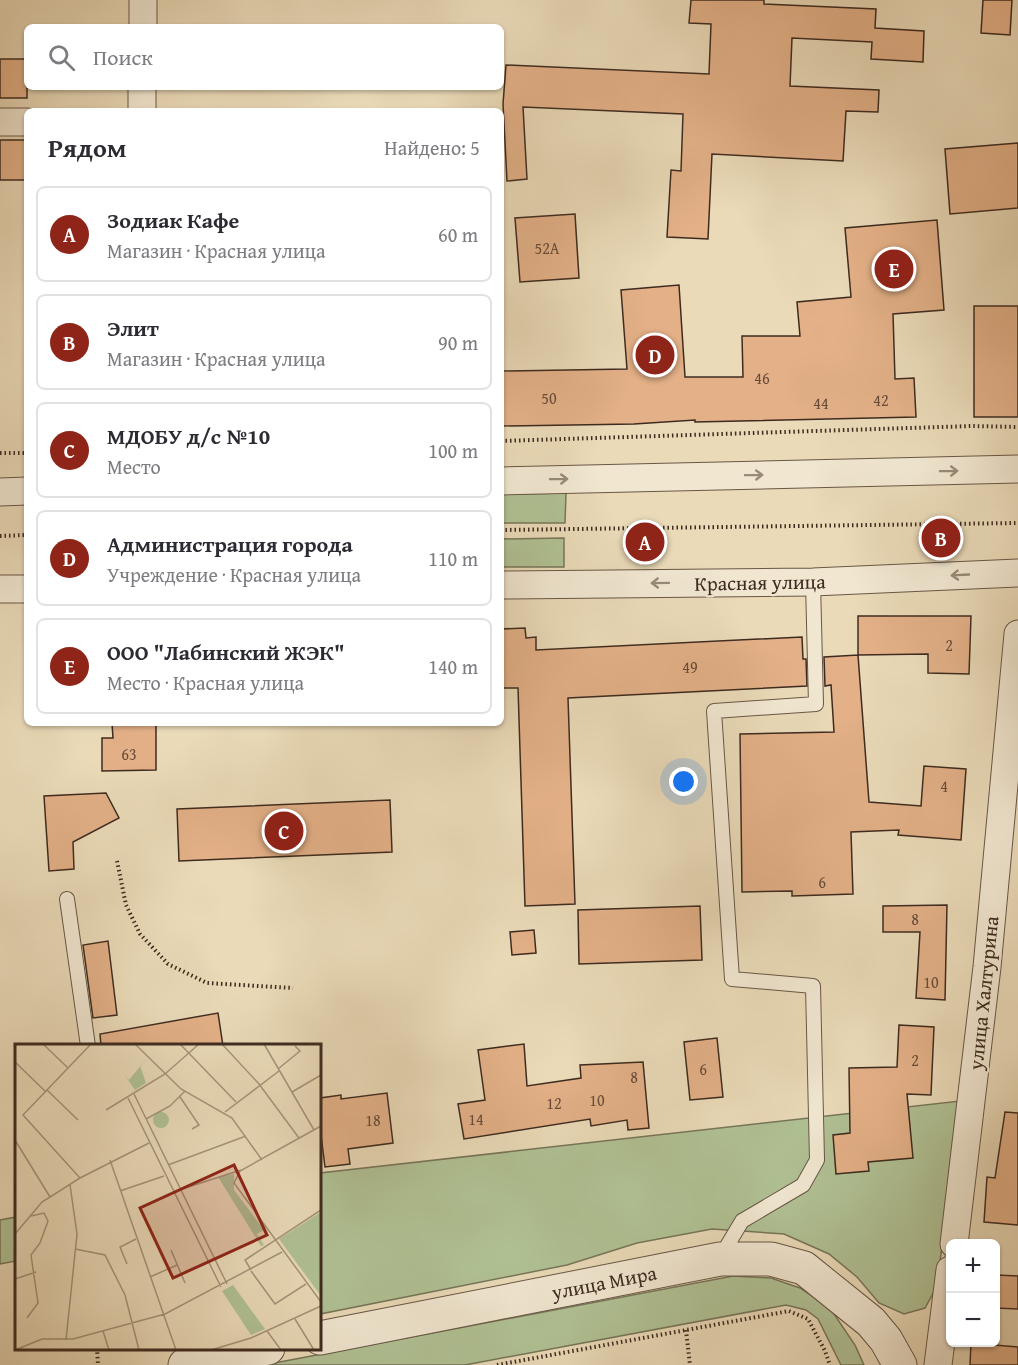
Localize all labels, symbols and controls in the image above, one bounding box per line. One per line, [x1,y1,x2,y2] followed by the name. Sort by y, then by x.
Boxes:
[24,24,504,90] search box
[45,41,78,74] icon: search
[93,41,153,73] text: Поиск
[48,128,126,167] text: Рядом
[384,133,480,162] text: Найдено: 5
[107,204,239,236] text: Зодиак Кафе
[63,220,76,249] text: A
[438,220,478,249] text: 60 m
[107,236,326,265] text: Магазин · Красная улица
[534,236,560,260] house number: 52А
[874,246,914,292] pin: E
[107,312,159,344] text: Элит
[63,328,76,357] text: B
[438,328,478,357] text: 90 m
[636,332,674,378] pin: D
[107,344,326,373] text: Магазин · Красная улица
[754,366,770,390] house number: 46
[541,386,557,410] house number: 50
[873,388,889,412] house number: 42
[813,391,829,415] house number: 44
[107,420,270,452] text: МДОБУ д/с №10
[64,436,75,465] text: C
[428,436,478,465] text: 100 m
[107,452,161,481] text: Место
[939,465,959,476] one-way arrow
[744,469,764,481] one-way arrow
[549,474,569,485] one-way arrow
[922,516,960,560] pin: B
[626,520,664,564] pin: A
[107,528,353,560] text: Администрация города
[63,544,76,573] text: D
[428,544,478,573] text: 110 m
[107,560,361,589] text: Учреждение · Красная улица
[694,566,826,598] street label: Красная улица
[950,570,970,581] one-way arrow
[650,577,670,589] one-way arrow
[945,633,953,657] house number: 2
[107,636,345,668] text: ООО "Лабинский ЖЭК"
[64,652,75,681] text: E
[428,652,478,681] text: 140 m
[682,655,698,679] house number: 49
[107,668,304,697] text: Место · Красная улица
[121,742,137,766] house number: 63
[669,767,698,796] your location
[940,774,948,798] house number: 4
[264,808,304,854] pin: C
[818,870,826,894] house number: 6
[911,907,919,931] house number: 8
[960,914,1006,1073] street label: улица Халтурина
[923,970,939,994] house number: 10
[15,1044,321,1350] inset map
[911,1048,919,1072] house number: 2
[699,1057,707,1081] house number: 6
[630,1065,638,1089] house number: 8
[589,1088,605,1112] house number: 10
[546,1091,562,1115] house number: 12
[468,1107,484,1131] house number: 14
[365,1108,381,1132] house number: 18
[946,1239,1000,1347] map controls
[946,1239,1000,1293] button: +
[548,1258,659,1307] street label: улица Мира
[946,1293,1000,1347] button: −

